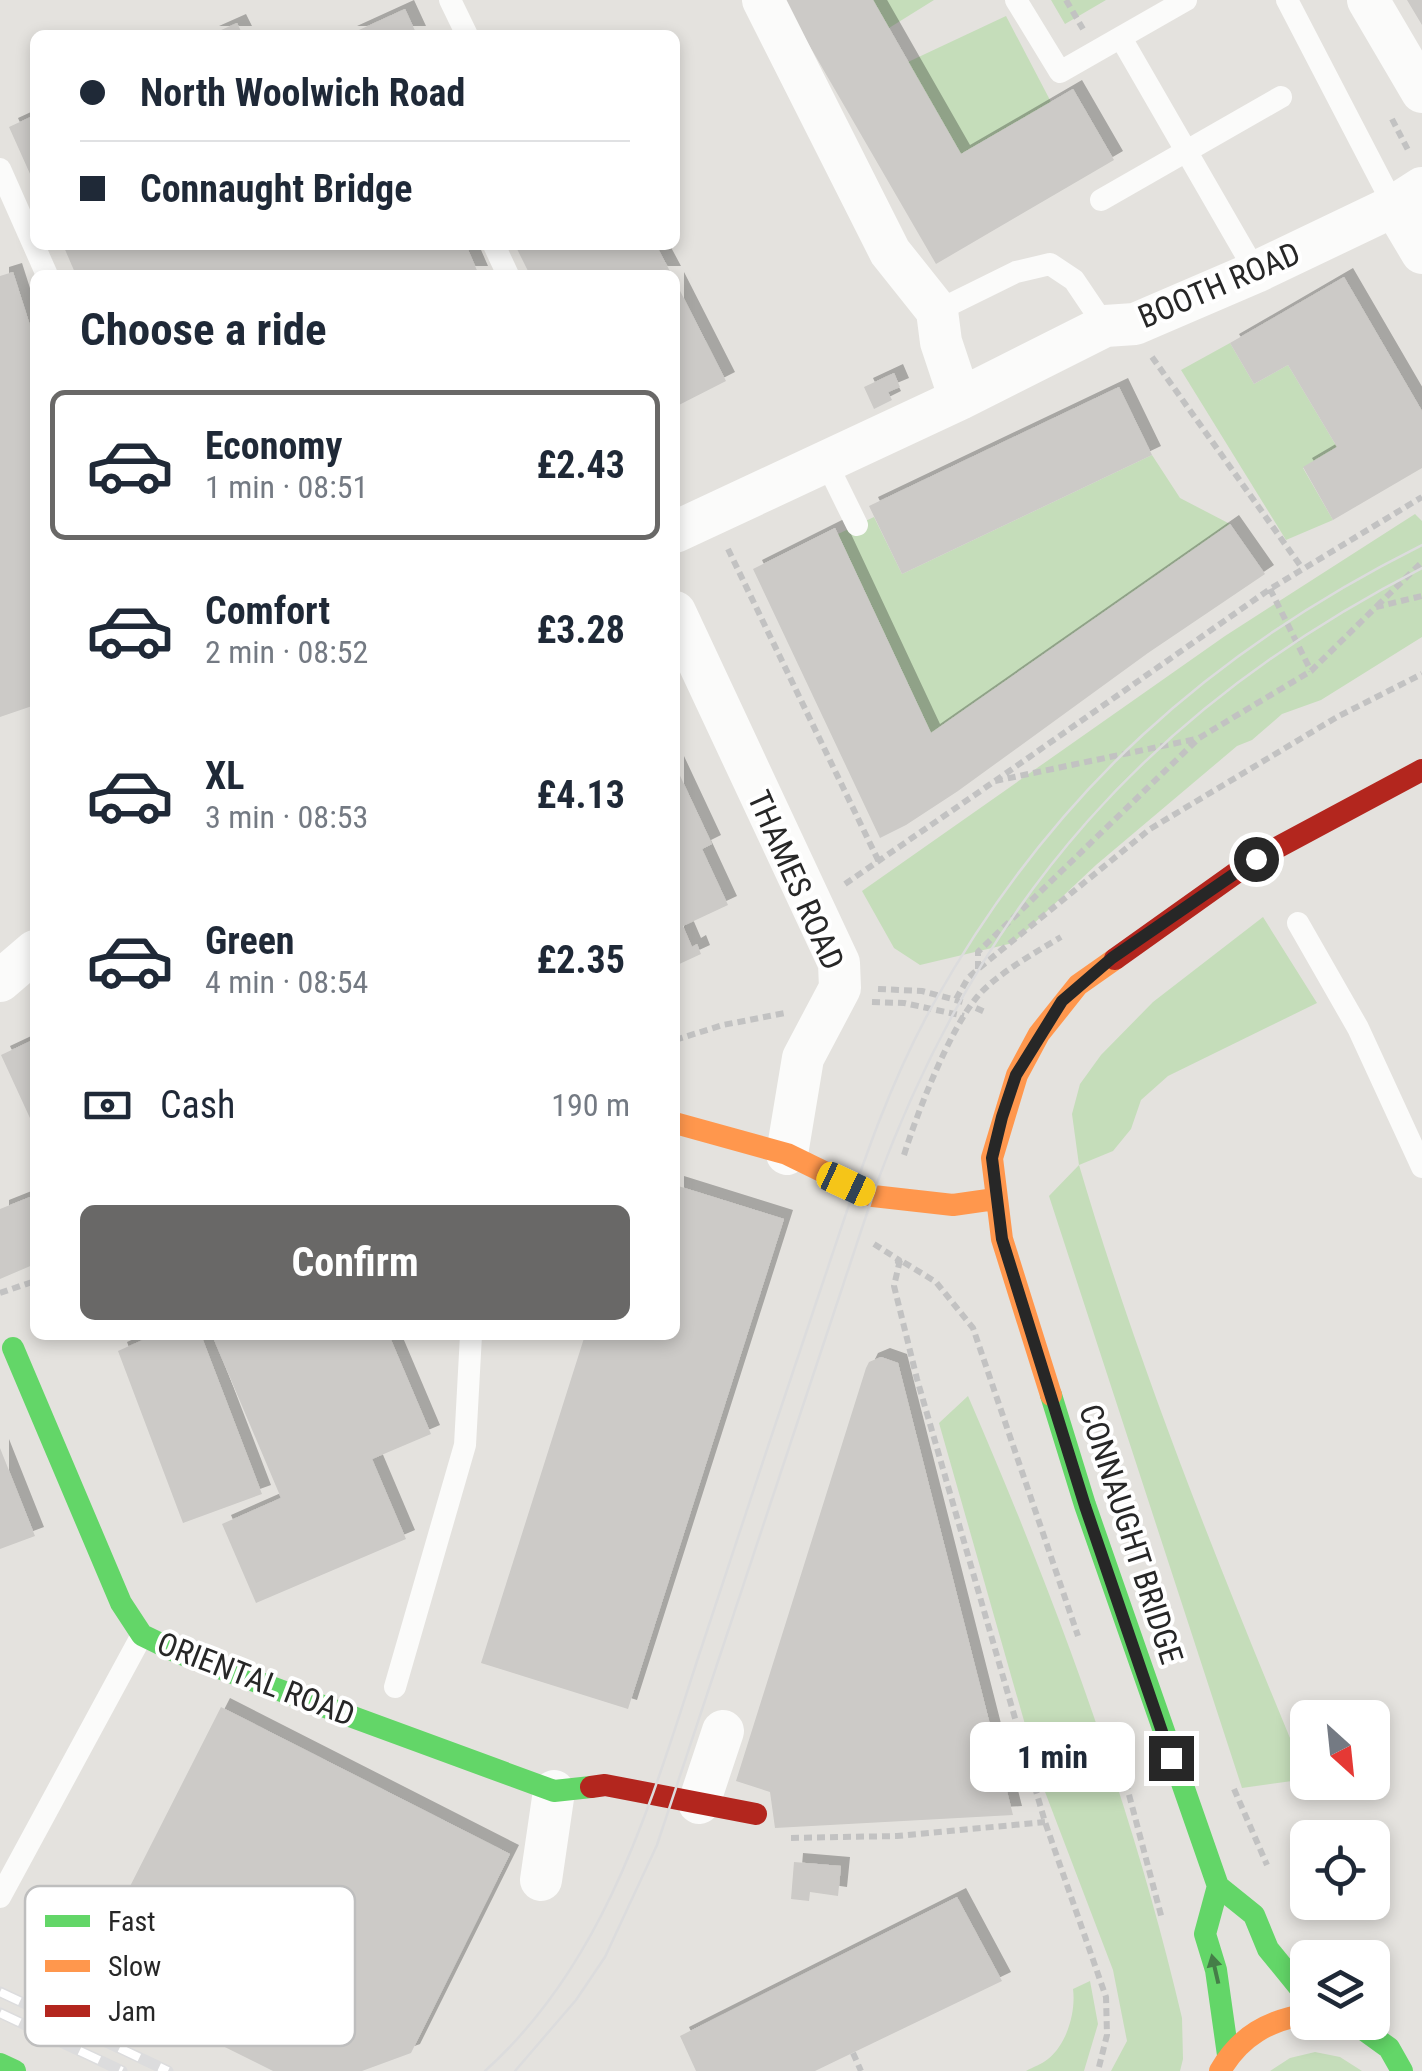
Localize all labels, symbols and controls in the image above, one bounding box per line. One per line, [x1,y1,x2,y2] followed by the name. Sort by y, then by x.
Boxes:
[140,71,465,115] text: North Woolwich Road
[140,167,412,211] text: Connaught Bridge
[1132,234,1306,336] street label: BOOTH ROAD
[80,303,327,356] text: Choose a ride
[85,420,175,510] icon: car
[205,424,342,468] text: Economy
[536,443,625,487] text: £2.43
[205,468,368,506] text: 1 min · 08:51
[85,585,175,675] icon: car
[205,589,330,633] text: Comfort
[536,608,625,652] text: £3.28
[205,633,368,671] text: 2 min · 08:52
[85,750,175,840] icon: car
[205,754,244,798] text: XL
[536,773,625,817] text: £4.13
[740,785,852,975] street label: THAMES ROAD
[205,798,368,836] text: 3 min · 08:53
[1234,837,1279,882] route start
[85,915,175,1005] icon: car
[205,919,295,963] text: Green
[536,938,625,982] text: £2.35
[205,963,368,1001] text: 4 min · 08:54
[80,1078,135,1133] icon: cash
[160,1083,235,1127] text: Cash
[551,1086,630,1124] text: 190 m
[812,1158,880,1210] car
[80,1205,630,1320] button: Confirm
[1071,1399,1191,1669] street label: CONNAUGHT BRIDGE
[152,1624,360,1734] street label: ORIENTAL ROAD
[1290,1700,1390,1800] north arrow
[1290,1700,1390,2040] map controls
[971,1723,1136,1793] callout: 1 min
[1149,1736,1194,1781] route end
[1017,1738,1088,1776] text: 1 min
[1290,1820,1390,1920] button: locate
[25,1886,355,2046] legend
[108,1905,155,1938] text: Fast
[1290,1940,1390,2040] button: layers
[108,1950,161,1983] text: Slow
[1206,1953,1222,1984] one-way arrow
[108,1995,156,2028] text: Jam

